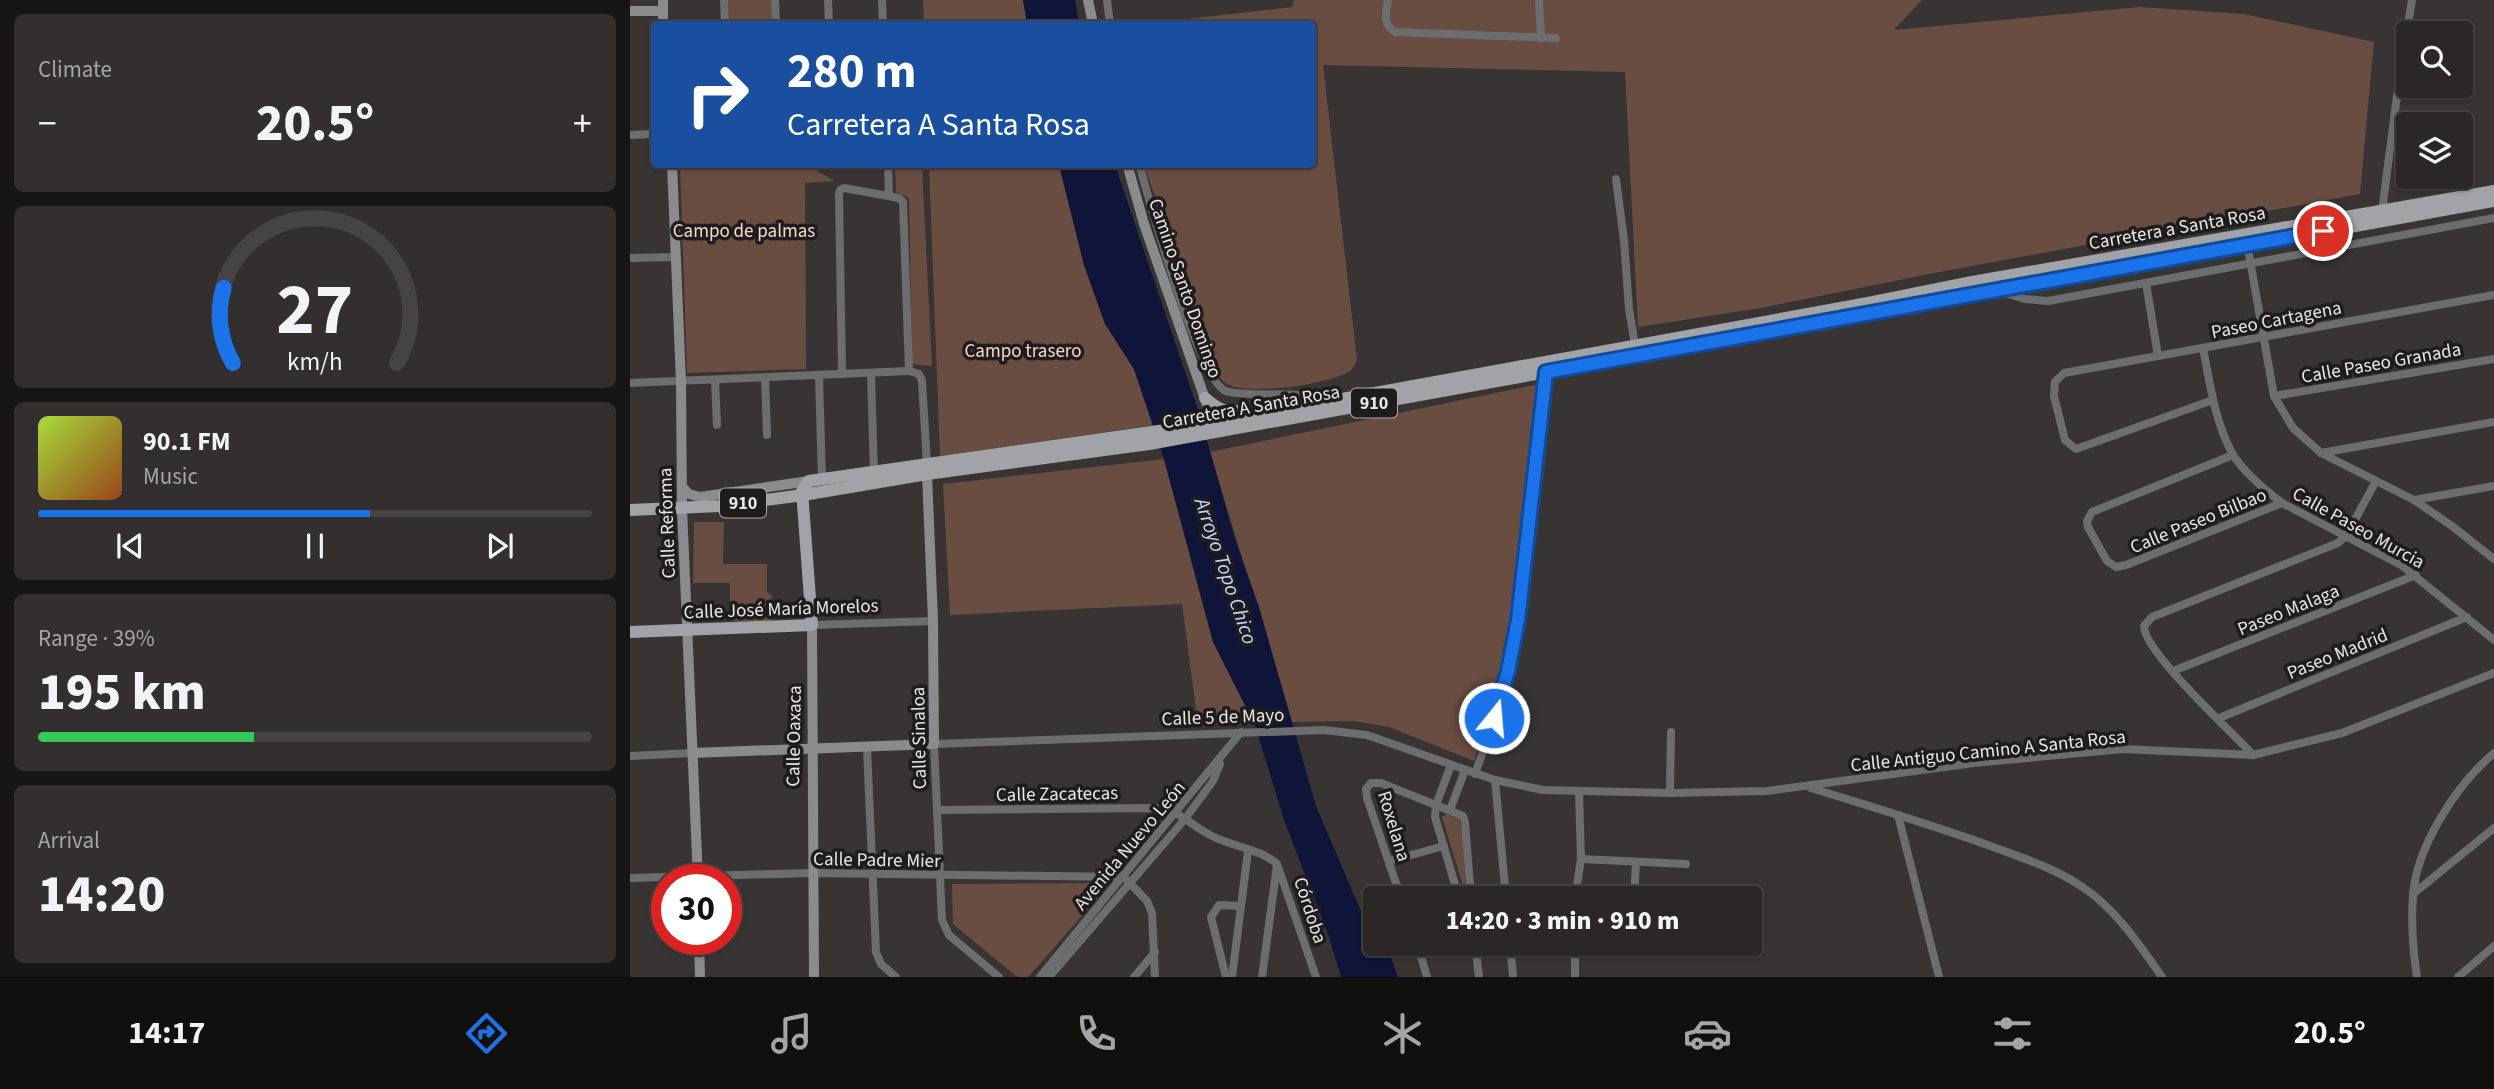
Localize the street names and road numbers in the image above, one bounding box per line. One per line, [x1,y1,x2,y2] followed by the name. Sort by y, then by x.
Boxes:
[1141,195,1228,382] street label: Camino Santo Domingo
[2087,200,2268,257] street label: Carretera a Santa Rosa
[2209,295,2344,346] street label: Paseo Cartagena
[2299,336,2463,391] street label: Calle Paseo Granada
[1160,379,1342,436] street label: Carretera A Santa Rosa
[1351,388,1397,418] road number: 910
[652,467,683,579] street label: Calle Reforma
[2287,481,2429,576] street label: Calle Paseo Murcia
[2126,482,2271,561] street label: Calle Paseo Bilbao
[720,489,766,518] road number: 910
[2234,578,2344,643] street label: Paseo Malaga
[683,593,879,626] street label: Calle José María Morelos
[2283,622,2392,687] street label: Paseo Madrid
[780,685,809,787] street label: Calle Oaxaca
[905,686,934,789] street label: Calle Sinaloa
[1161,702,1285,733] street label: Calle 5 de Mayo
[1849,724,2127,779] street label: Calle Antiguo Camino A Santa Rosa
[1068,775,1192,917] street label: Avenida Nuevo León
[996,780,1118,809] street label: Calle Zacatecas
[1370,788,1417,865] street label: Roxelana
[813,846,941,875] street label: Calle Padre Mier
[1286,874,1333,947] street label: Córdoba

